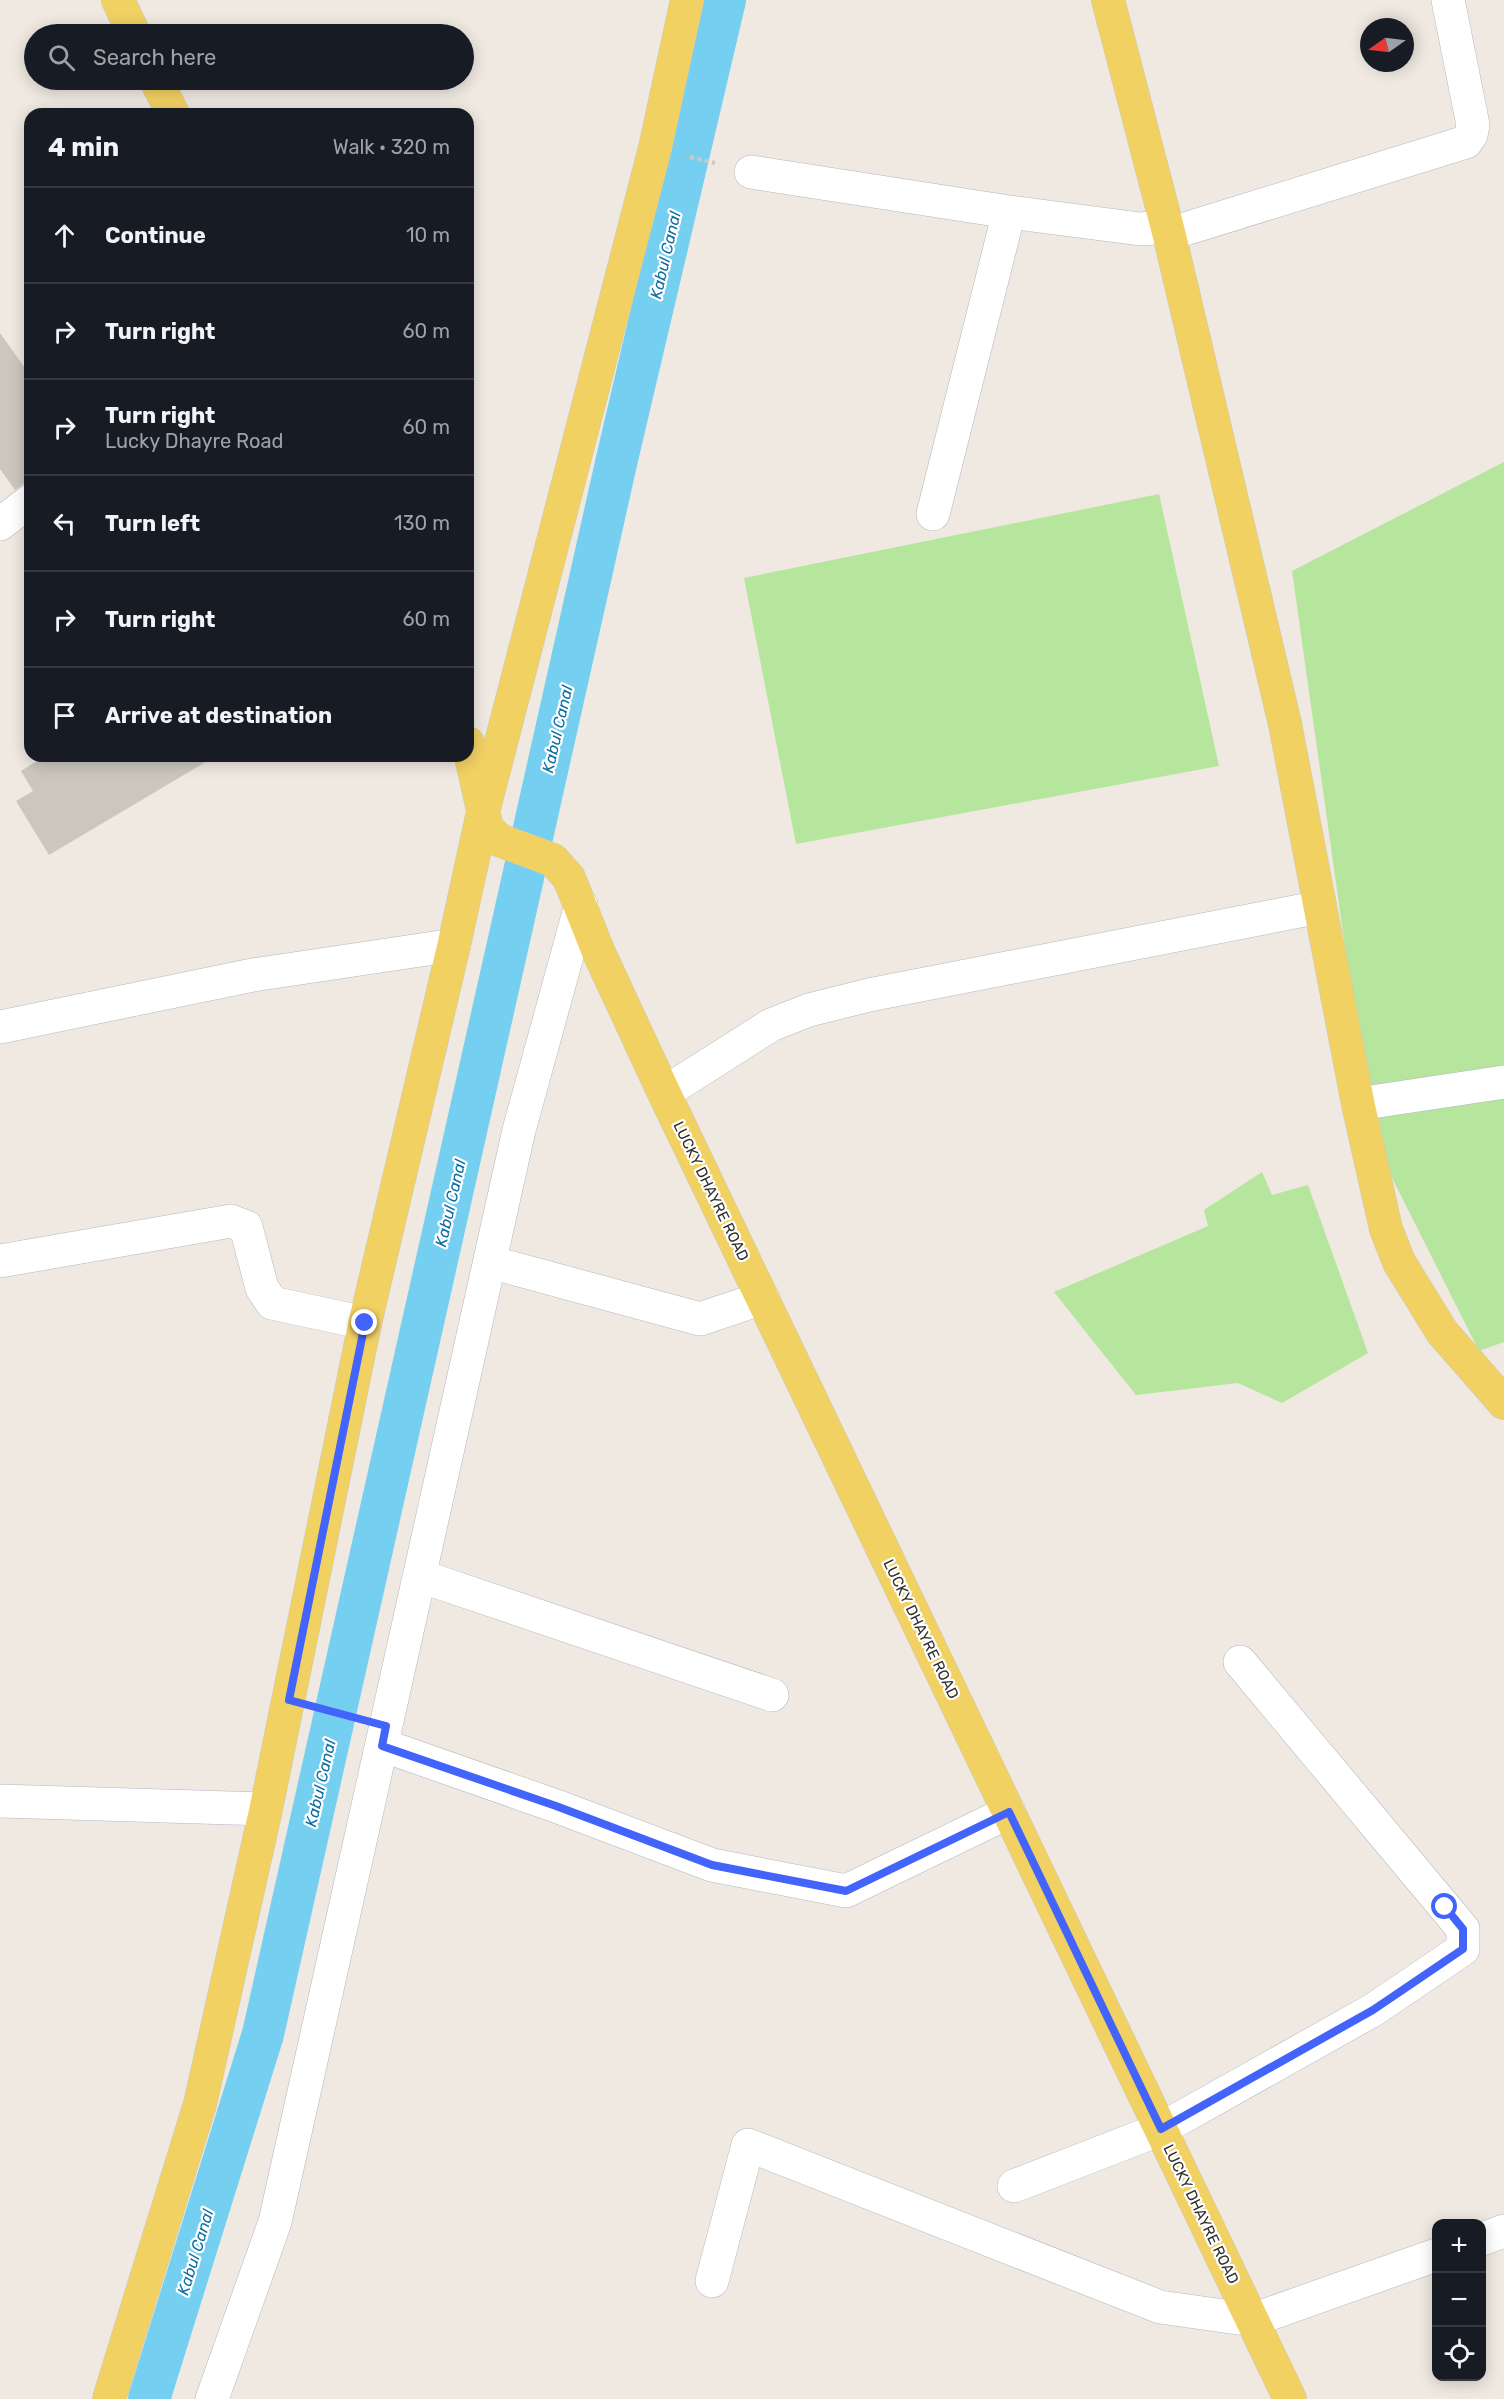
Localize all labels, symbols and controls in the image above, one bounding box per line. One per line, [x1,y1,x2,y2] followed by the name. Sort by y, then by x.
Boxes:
[1360,18,1414,72] north arrow
[24,24,474,90] search box
[45,41,78,74] icon: search
[93,44,216,71] text: Search here
[48,132,119,163] text: 4 min
[333,135,450,159] text: Walk · 320 m
[646,209,685,301] water label: Kabul Canal
[48,219,81,252] icon: ahead
[105,222,206,249] text: Continue
[406,223,450,247] text: 10 m
[48,315,81,348] icon: right
[105,318,215,345] text: Turn right
[403,319,450,343] text: 60 m
[105,402,215,429] text: Turn right
[48,411,81,444] icon: right
[403,415,450,439] text: 60 m
[105,429,283,453] text: Lucky Dhayre Road
[48,507,81,540] icon: left
[105,510,200,537] text: Turn left
[394,511,450,535] text: 130 m
[48,603,81,636] icon: right
[105,606,215,633] text: Turn right
[403,607,450,631] text: 60 m
[538,683,577,775] water label: Kabul Canal
[48,699,81,732] icon: arrive
[105,702,332,729] text: Arrive at destination
[669,1118,753,1264] street label: LUCKY DHAYRE ROAD
[431,1157,470,1249] water label: Kabul Canal
[351,1309,377,1335] route end
[879,1556,963,1702] street label: LUCKY DHAYRE ROAD
[301,1737,340,1829] water label: Kabul Canal
[1431,1893,1457,1919] route start
[1159,2141,1243,2287] street label: LUCKY DHAYRE ROAD
[173,2206,218,2297] water label: Kabul Canal
[1432,2219,1486,2381] map controls
[1432,2219,1486,2273] button: +
[1432,2273,1486,2327] button: −
[1432,2327,1486,2381] button: locate

